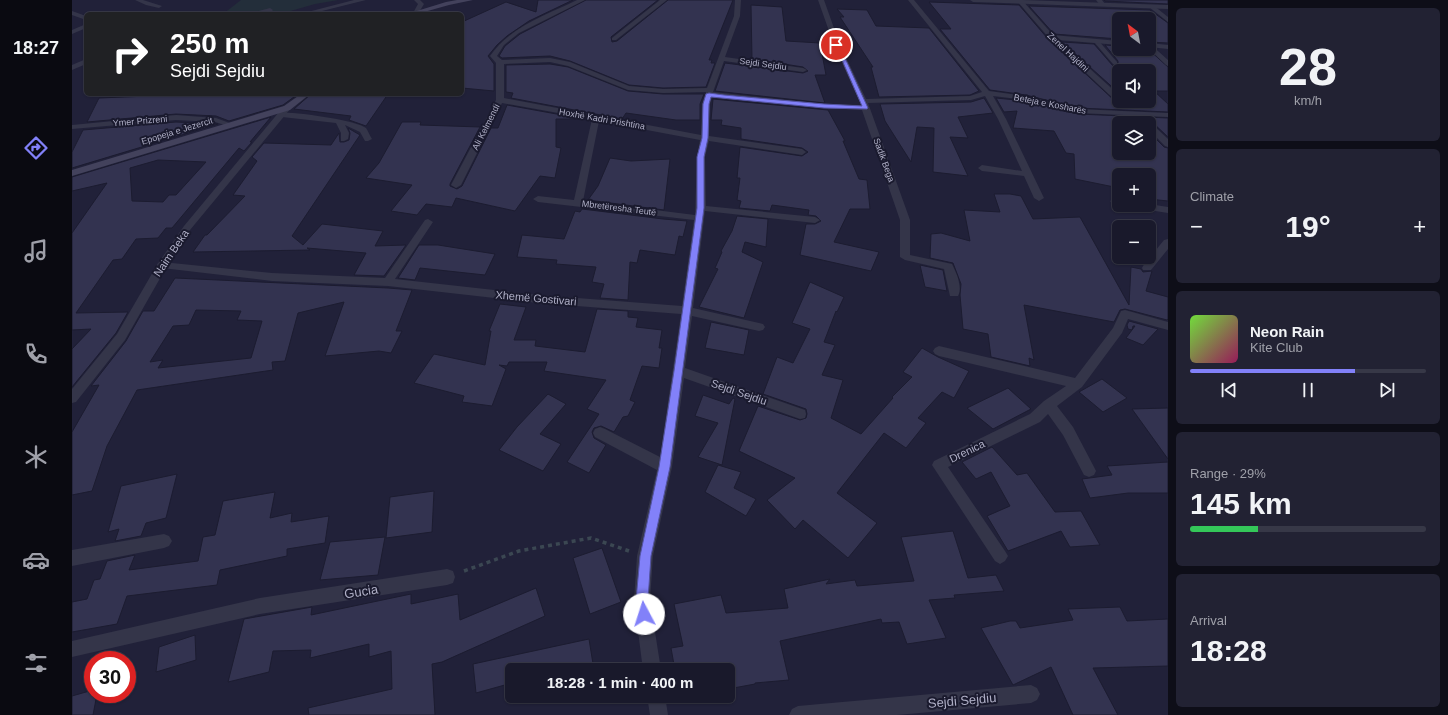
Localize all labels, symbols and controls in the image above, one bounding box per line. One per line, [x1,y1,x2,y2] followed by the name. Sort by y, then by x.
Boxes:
[1112,12,1156,56] north arrow
[1112,12,1156,264] map controls
[104,28,156,80] icon: right
[170,28,249,59] text: 250 m
[819,28,853,62] pin
[1045,30,1091,74] street label: Zenel Hajdini
[825,34,847,56] icon: arrive
[13,38,59,58] text: 18:27
[1279,38,1337,96] text: 28
[739,56,787,72] street label: Sejdi Sejdiu
[170,61,265,81] text: Sejdi Sejdiu
[1112,64,1156,108] button: sound
[1013,92,1088,116] street label: Beteja e Kosharës
[1294,93,1322,108] text: km/h
[470,102,502,152] street label: Ali Kelmendi
[558,107,646,131] street label: Hoxhë Kadri Prishtina
[112,114,168,128] street label: Ymer Prizreni
[140,115,214,147] street label: Epopeja e Jezercit
[1112,116,1156,160] button: layers
[22,134,50,162] icon: directions
[871,137,897,183] street label: Sadik Bega
[1112,168,1156,212] button: +
[1190,189,1234,204] text: Climate
[581,198,657,218] street label: Mbretëresha Teutë
[1285,210,1331,243] text: 19°
[1190,214,1203,239] text: −
[1413,214,1426,239] text: +
[1112,220,1156,264] button: −
[151,227,192,279] street label: Naim Beka
[22,237,50,265] icon: music
[495,288,577,308] street label: Xhemë Gostivari
[1250,323,1324,340] text: Neon Rain
[22,340,50,368] icon: phone
[1250,340,1303,355] text: Kite Club
[710,377,768,407] street label: Sejdi Sejdiu
[1218,379,1240,401] icon: previous
[1297,379,1319,401] icon: pause
[1376,379,1398,401] icon: next
[947,437,987,465] street label: Drenica
[22,443,50,471] icon: climate
[1190,466,1266,481] text: Range · 29%
[1190,487,1292,520] text: 145 km
[22,546,50,574] icon: car
[343,581,380,602] street label: Gucia
[623,593,665,635] position arrow
[1190,613,1227,628] text: Arrival
[1190,634,1267,667] text: 18:28
[22,649,50,677] icon: filters
[84,651,136,703] speed limit sign: 30
[547,674,693,691] text: 18:28 · 1 min · 400 m
[927,690,997,711] street label: Sejdi Sejdiu

